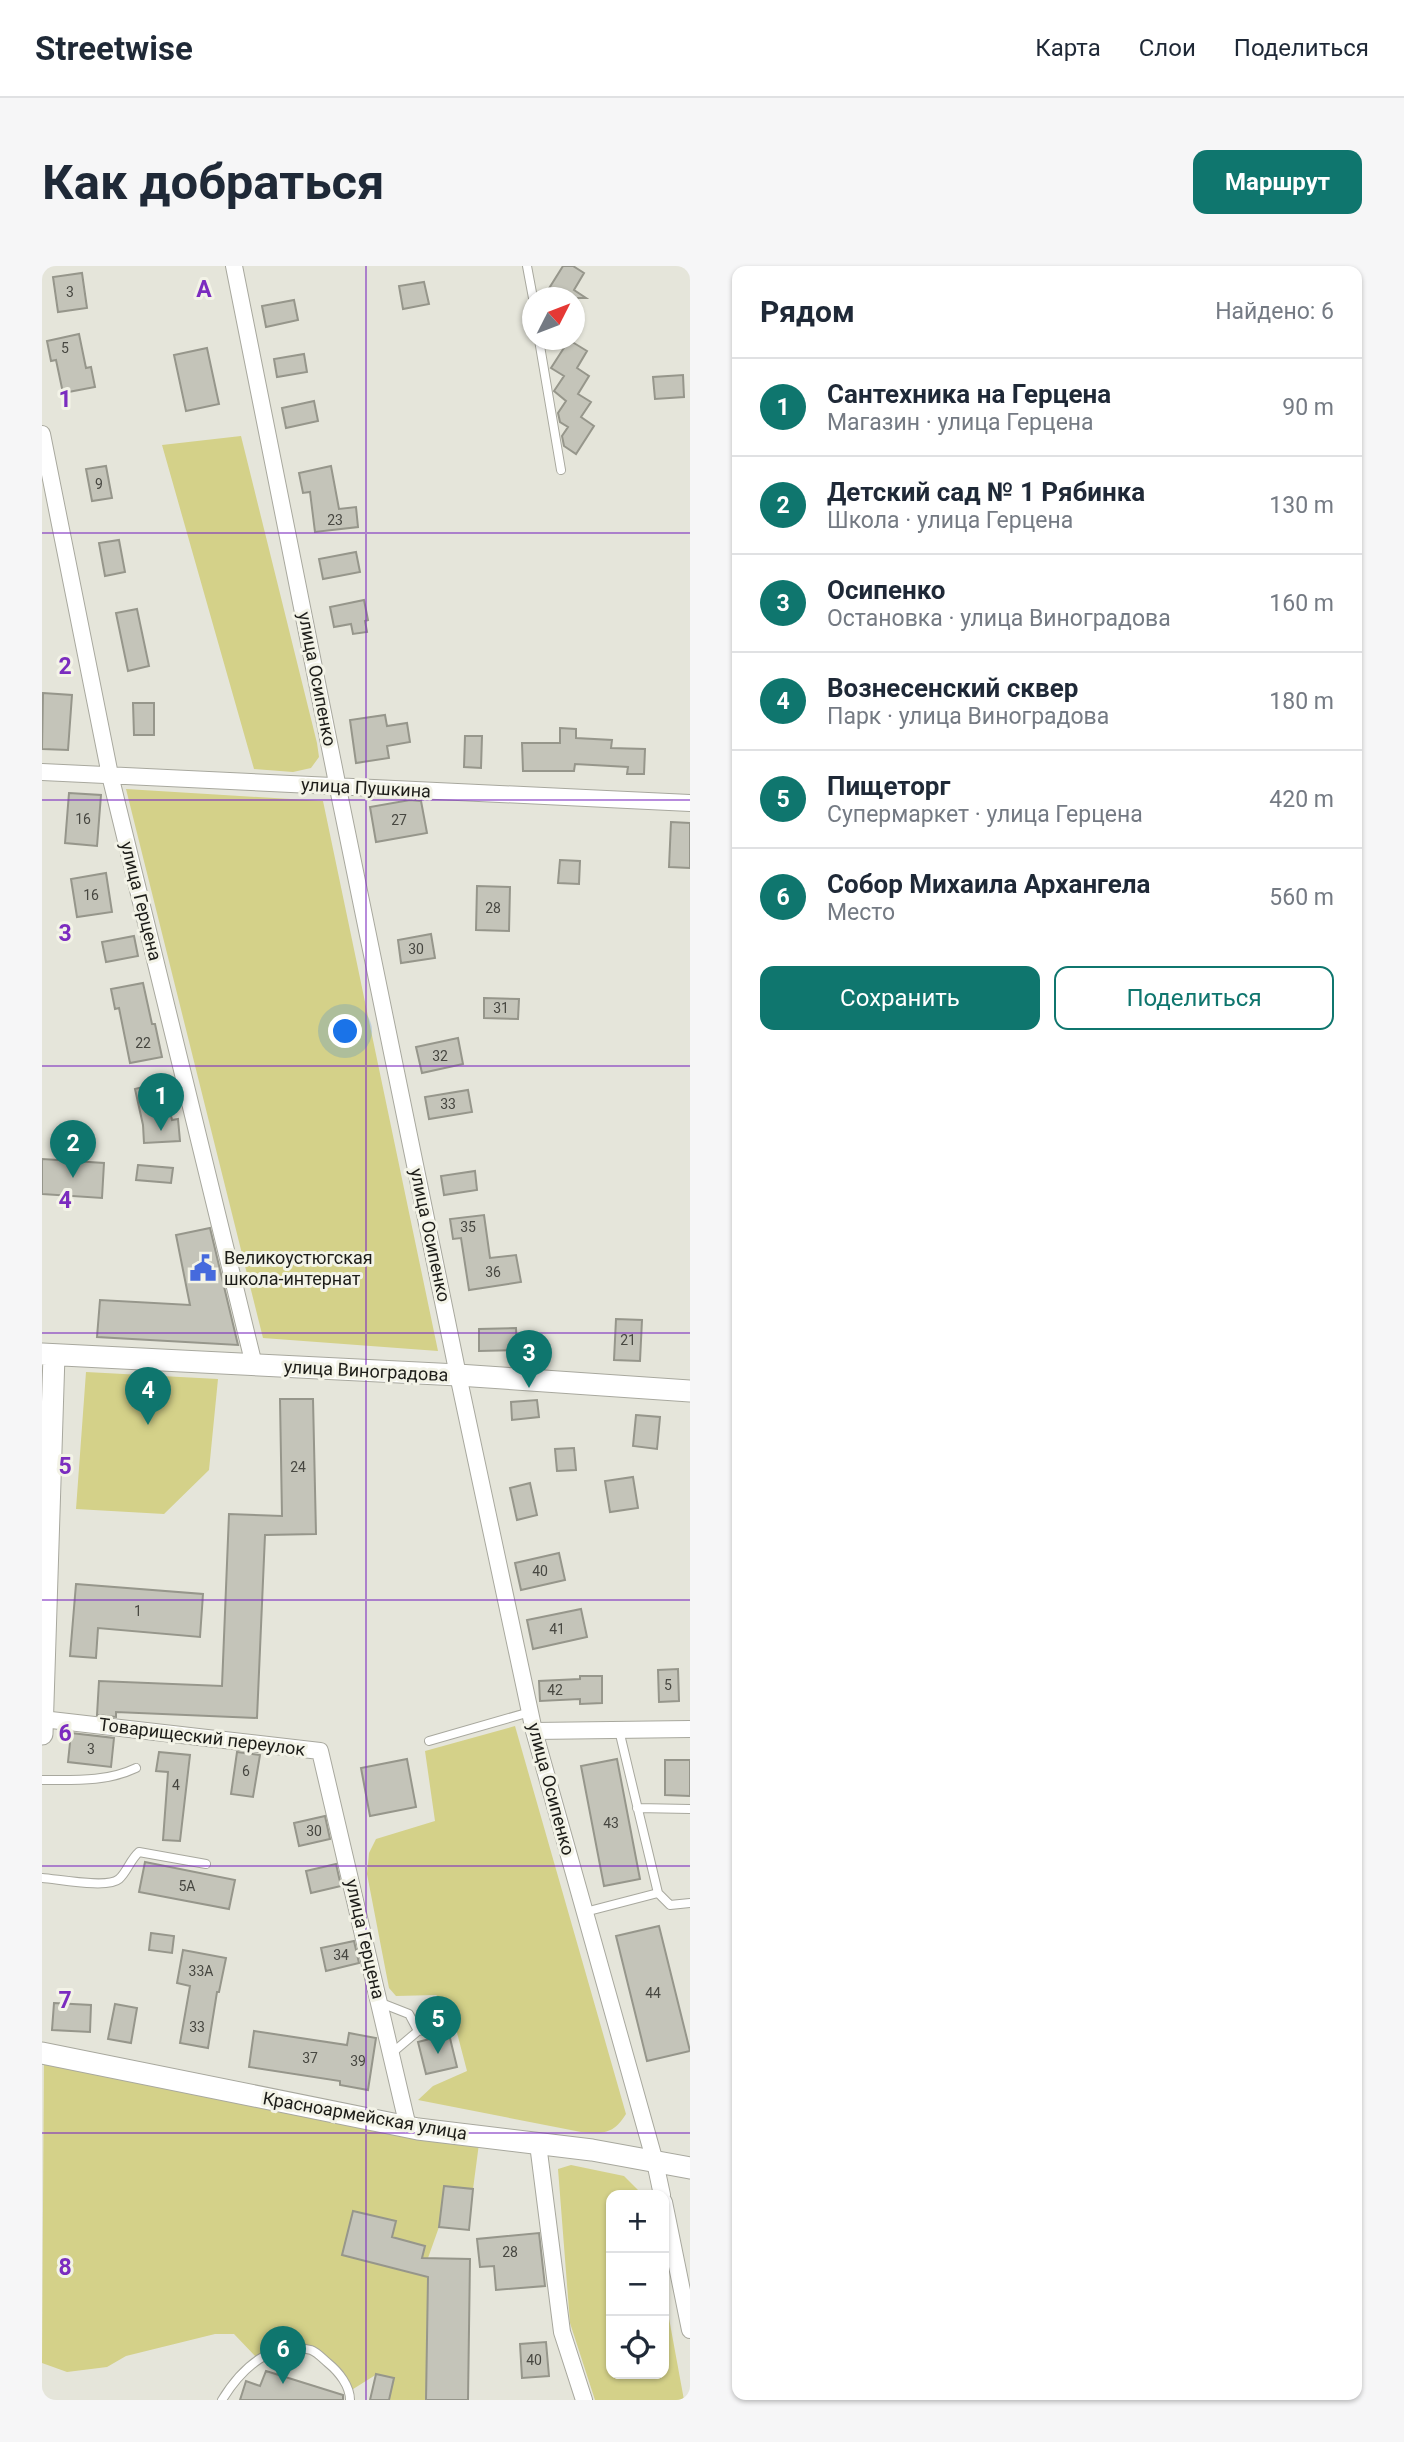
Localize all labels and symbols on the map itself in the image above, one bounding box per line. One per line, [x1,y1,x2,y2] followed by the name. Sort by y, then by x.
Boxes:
[196,276,212,303] text: A
[66,284,74,300] house number: 3
[522,287,585,350] north arrow
[61,340,69,356] house number: 5
[58,386,72,413] text: 1
[95,476,103,492] house number: 9
[327,512,343,528] house number: 23
[294,610,341,748] street label: улица Осипенко
[58,653,72,680] text: 2
[301,774,432,801] street label: улица Пушкина
[75,811,91,827] house number: 16
[391,812,407,828] house number: 27
[117,839,166,963] street label: улица Герцена
[83,887,99,903] house number: 16
[485,900,501,916] house number: 28
[58,920,72,947] text: 3
[408,941,424,957] house number: 30
[493,1000,509,1016] house number: 31
[328,1014,362,1048] your location
[135,1035,151,1051] house number: 22
[432,1048,448,1064] house number: 32
[138,1073,184,1131] pin: 1
[440,1096,456,1112] house number: 33
[50,1120,96,1178] pin: 2
[406,1166,455,1304] street label: улица Осипенко
[58,1187,72,1214] text: 4
[460,1219,476,1235] house number: 35
[224,1247,373,1289] place label: Великоустюгская школа-интернат
[188,1253,218,1283] public building icon: Великоустюгская школа-интернат
[485,1264,501,1280] house number: 36
[506,1330,552,1388] pin: 3
[620,1332,636,1348] house number: 21
[283,1356,449,1385] street label: улица Виноградова
[125,1367,171,1425] pin: 4
[58,1453,72,1480] text: 5
[290,1459,306,1475] house number: 24
[532,1563,548,1579] house number: 40
[134,1603,142,1619] house number: 1
[549,1621,565,1637] house number: 41
[664,1677,672,1693] house number: 5
[547,1682,563,1698] house number: 42
[98,1713,307,1760] street label: Товарищеский переулок
[58,1720,72,1747] text: 6
[524,1720,579,1857] street label: улица Осипенко
[87,1741,95,1757] house number: 3
[242,1763,250,1779] house number: 6
[172,1777,180,1793] house number: 4
[603,1815,619,1831] house number: 43
[306,1823,322,1839] house number: 30
[342,1877,389,2001] street label: улица Герцена
[178,1878,196,1894] house number: 5А
[333,1947,349,1963] house number: 34
[189,1963,213,1979] house number: 33А
[645,1985,661,2001] house number: 44
[58,1987,72,2014] text: 7
[415,1996,461,2054] pin: 5
[189,2019,205,2035] house number: 33
[302,2050,318,2066] house number: 37
[350,2053,366,2069] house number: 39
[261,2087,469,2144] street label: Красноармейская улица
[502,2244,518,2260] house number: 28
[58,2254,72,2281] text: 8
[260,2326,306,2384] pin: 6
[526,2352,542,2368] house number: 40

